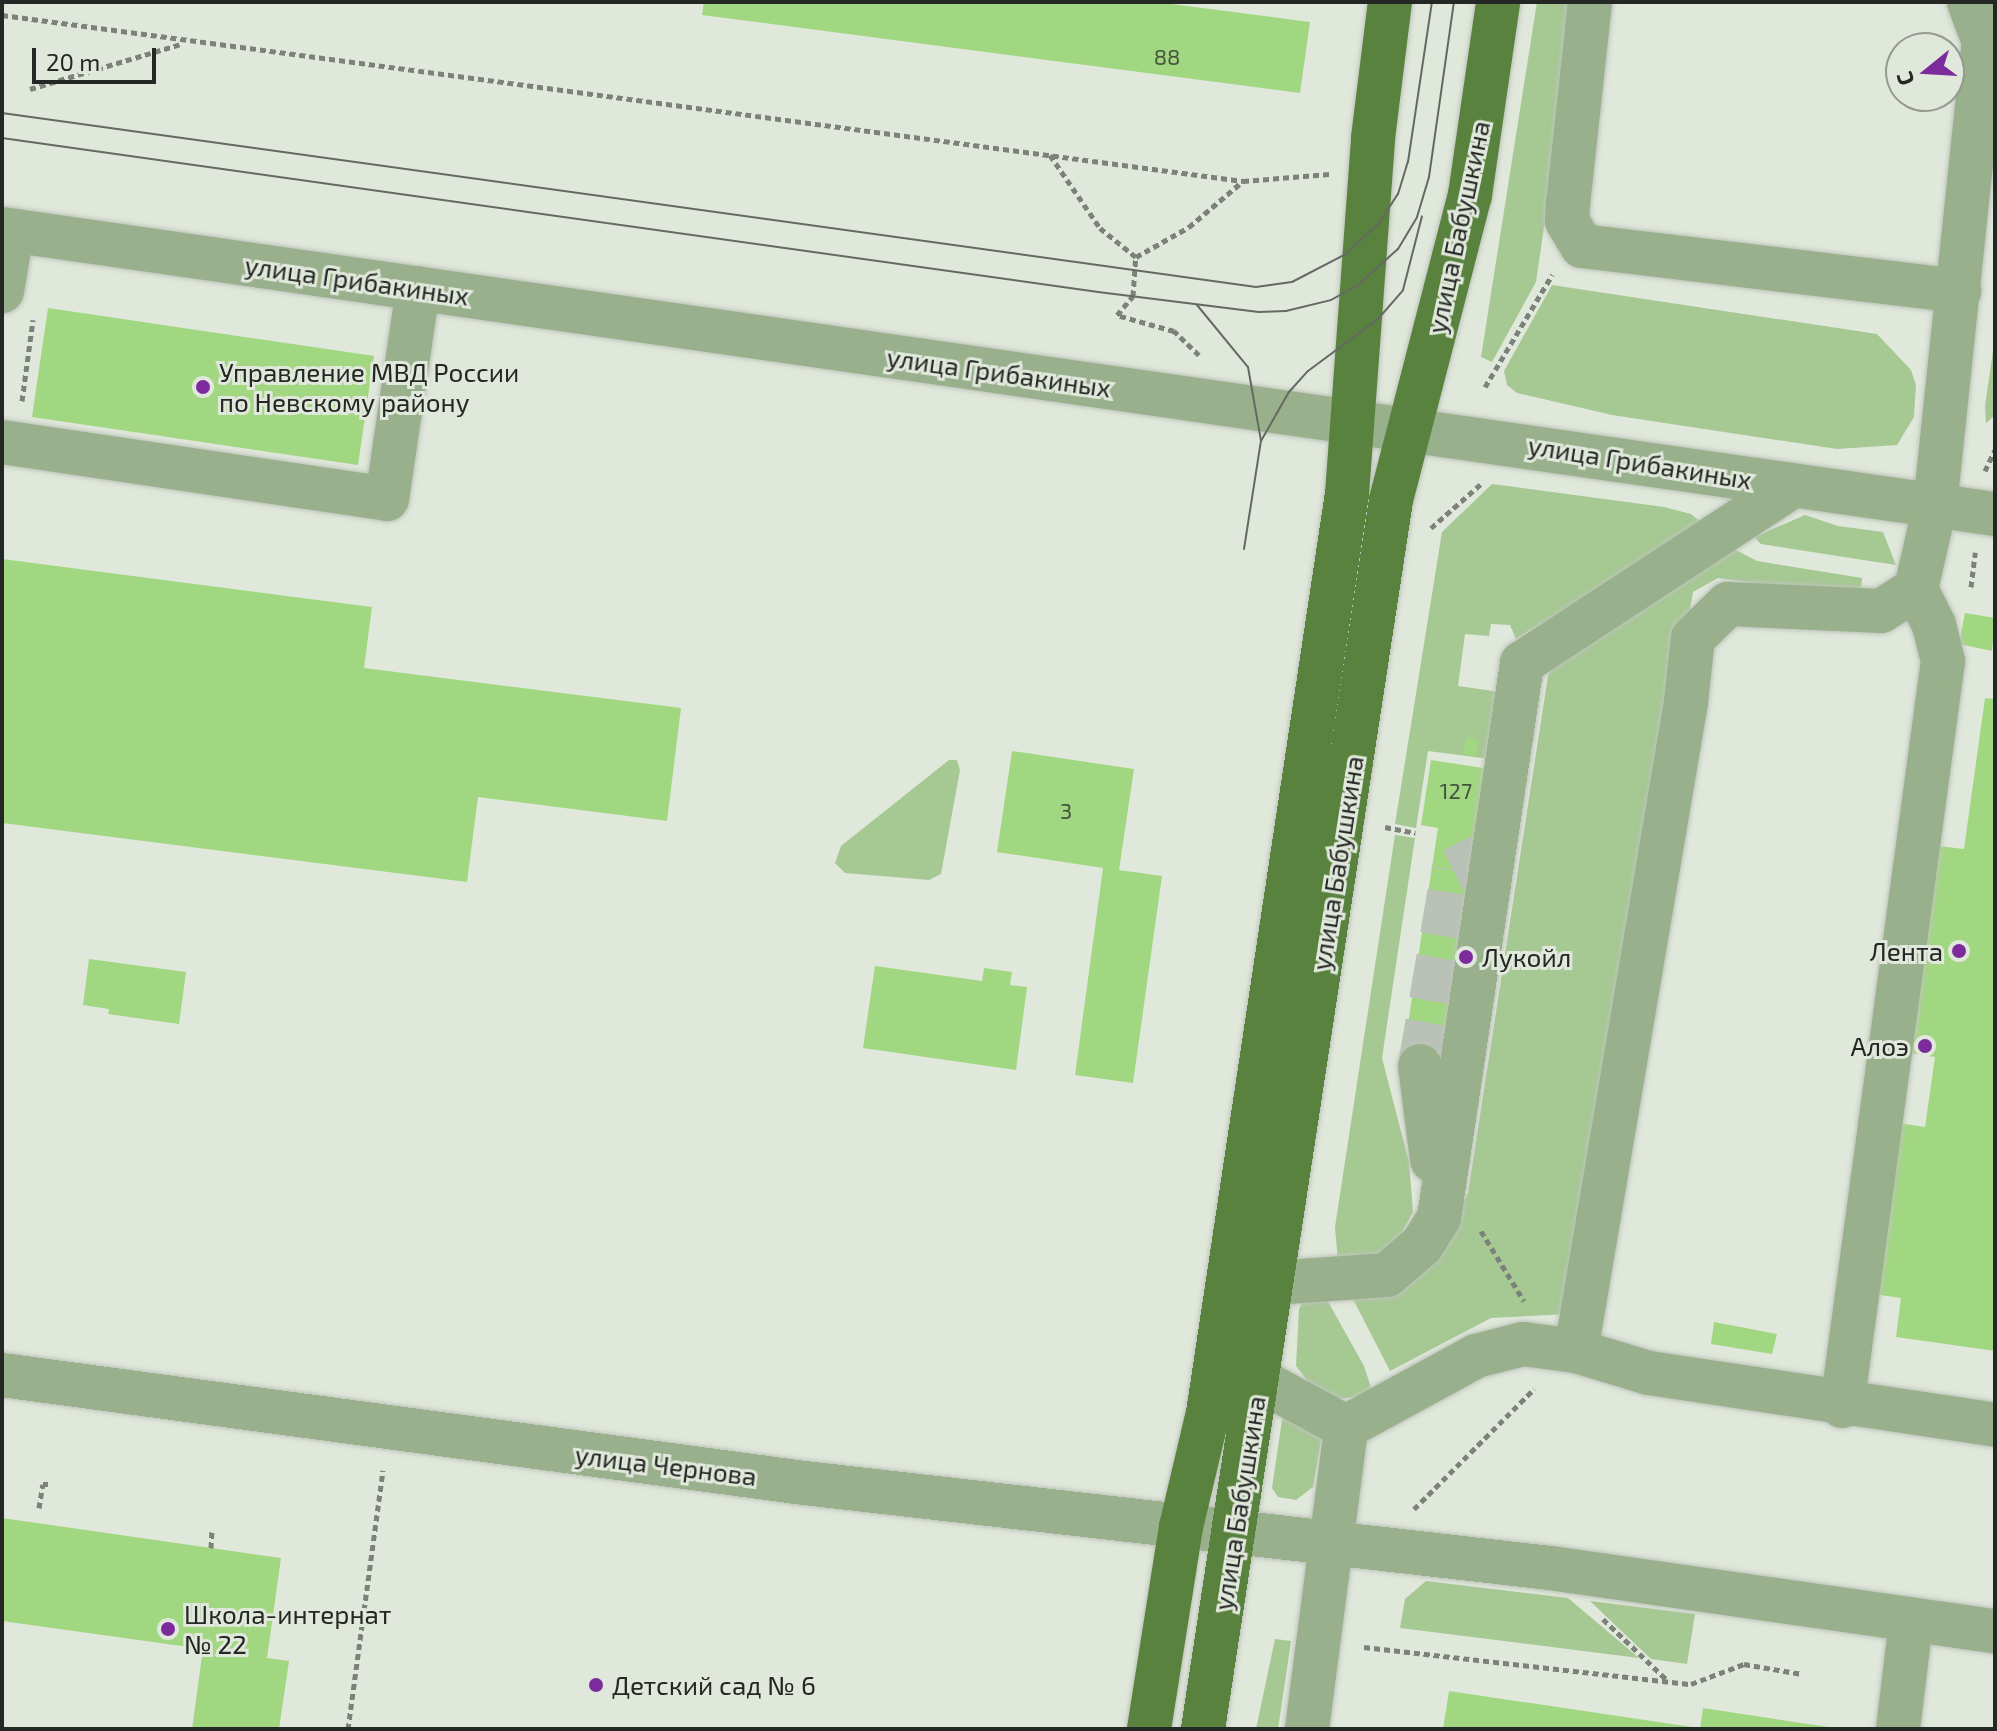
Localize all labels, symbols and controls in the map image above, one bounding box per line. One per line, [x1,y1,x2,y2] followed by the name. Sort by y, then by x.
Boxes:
[36,32,160,82] scale bar
[1885,32,1965,112] north arrow
[1154,44,1180,70] house number: 88
[46,47,100,76] text: 20 m
[1890,69,1918,89] text: С
[1420,118,1496,336] street label: улица Бабушкина
[243,249,471,311] street label: улица Грибакиных
[885,341,1113,403] street label: улица Грибакиных
[219,356,519,418] place label: Управление МВД России по Невскому району
[194,378,212,396] marker: Управление МВД России по Невскому району
[1526,429,1754,495] street label: улица Грибакиных
[1305,754,1369,972] street label: улица Бабушкина
[1440,778,1472,804] house number: 127
[1060,798,1072,824] house number: 3
[1870,935,1943,967] place label: Лента
[1482,941,1571,973] place label: Лукойл
[1950,942,1968,960] marker: Лента
[1457,948,1475,966] marker: Лукойл
[1850,1030,1909,1062] place label: Алоэ
[1916,1037,1934,1055] marker: Алоэ
[1207,1394,1271,1612] street label: улица Бабушкина
[573,1438,759,1492] street label: улица Чернова
[184,1598,392,1660] place label: Школа-интернат № 22
[159,1620,177,1638] marker: Школа-интернат № 22
[612,1669,816,1701] place label: Детский сад № 6
[587,1676,605,1694] marker: Детский сад № 6

